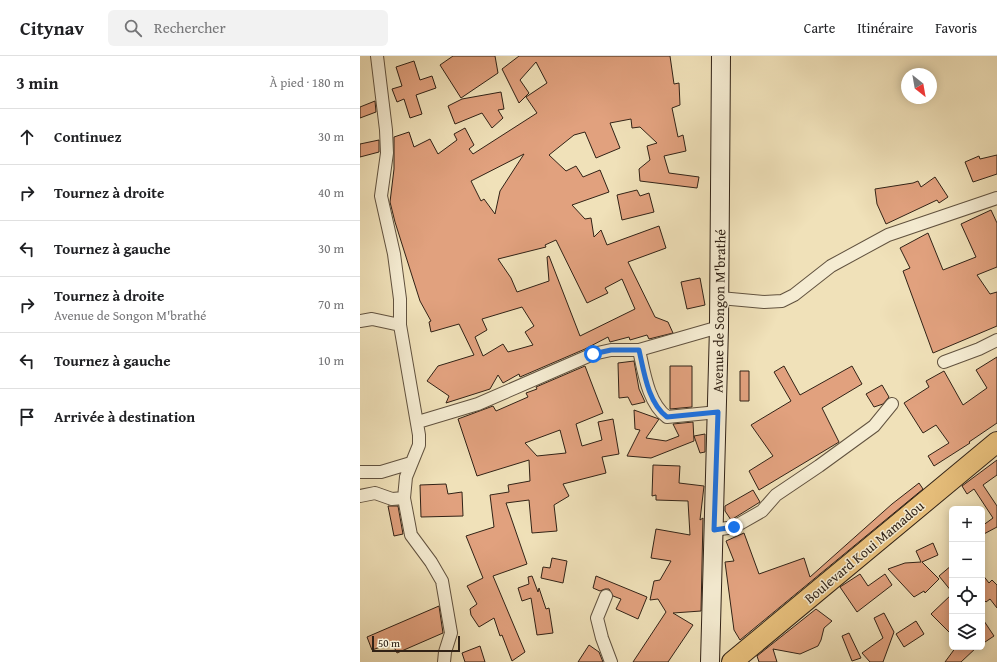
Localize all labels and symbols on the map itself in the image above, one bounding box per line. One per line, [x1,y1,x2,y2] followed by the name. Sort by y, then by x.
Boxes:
[901,68,937,104] north arrow
[708,228,730,393] street label: Avenue de Songon M'brathé
[584,345,602,363] route start
[800,496,929,608] street label: Boulevard Koui Mamadou
[725,518,743,536] route end
[372,634,460,653] scale bar

